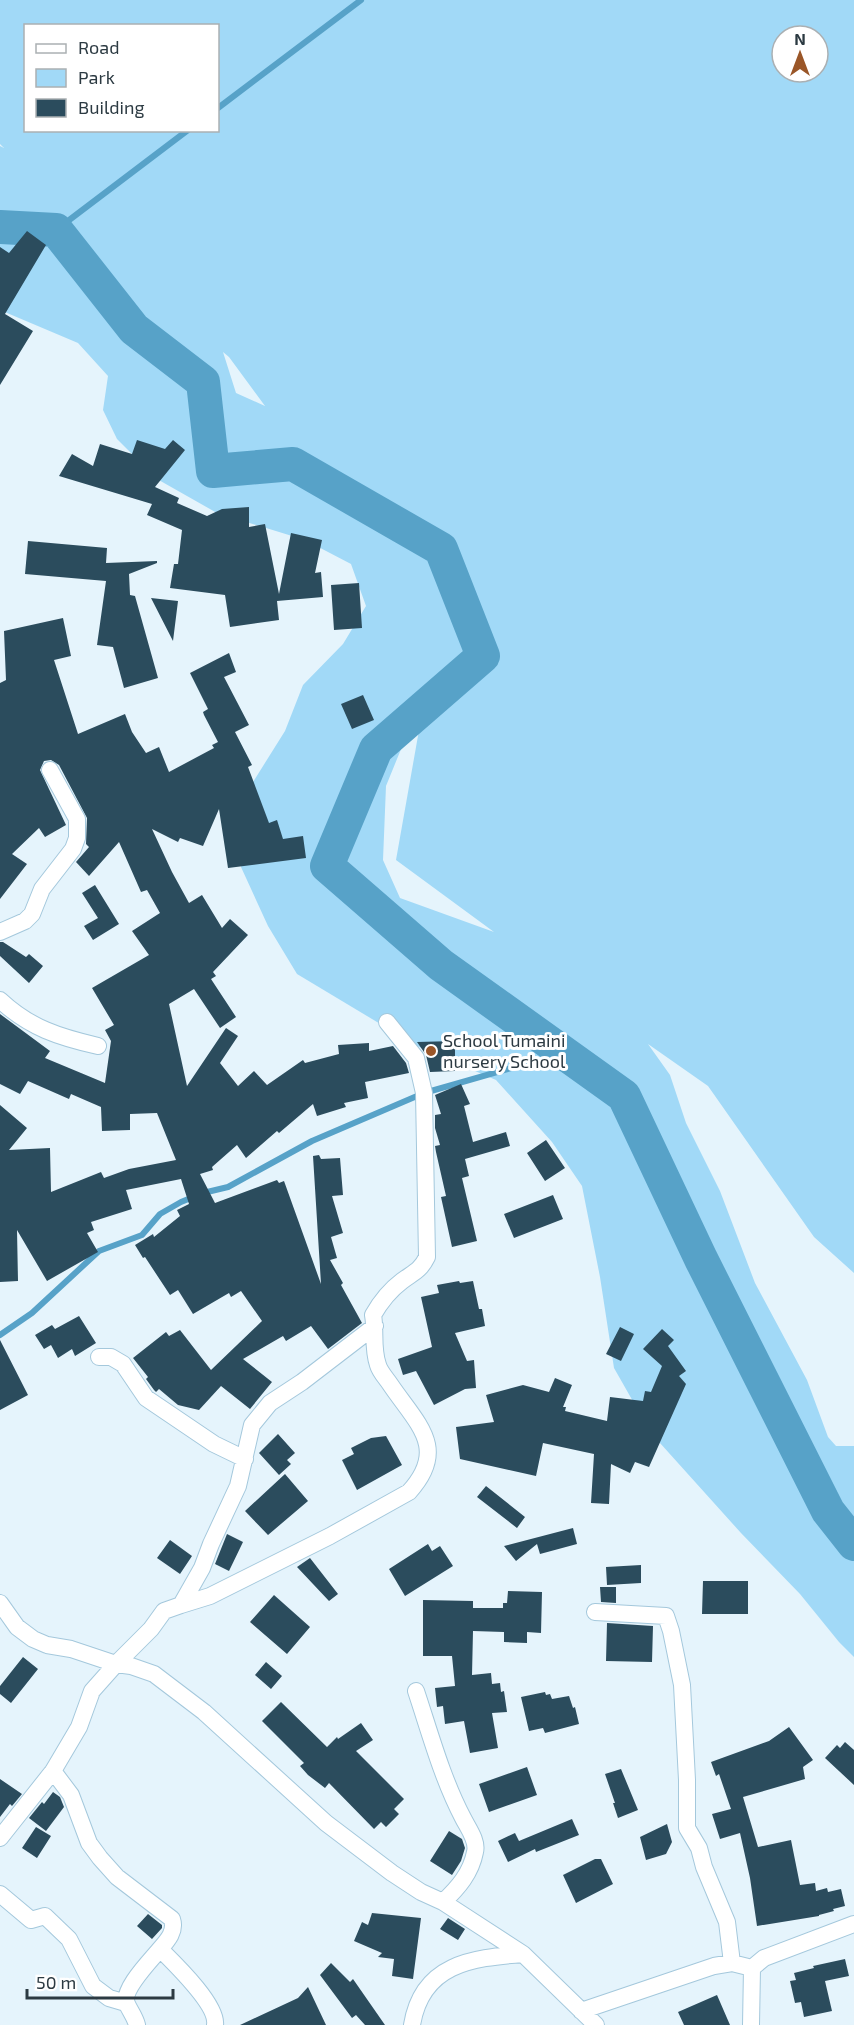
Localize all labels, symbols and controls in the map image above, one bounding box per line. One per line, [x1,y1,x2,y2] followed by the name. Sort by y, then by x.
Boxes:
[24,24,219,132] legend
[770,24,830,84] north arrow
[794,29,806,48] text: N
[78,36,119,58] text: Road
[78,66,115,88] text: Park
[78,96,145,118] text: Building
[443,1029,566,1072] place label: School Tumaini nursery School
[424,1044,438,1058] marker: School Tumaini nursery School
[27,1962,172,2000] scale bar
[36,1971,76,1993] text: 50 m

